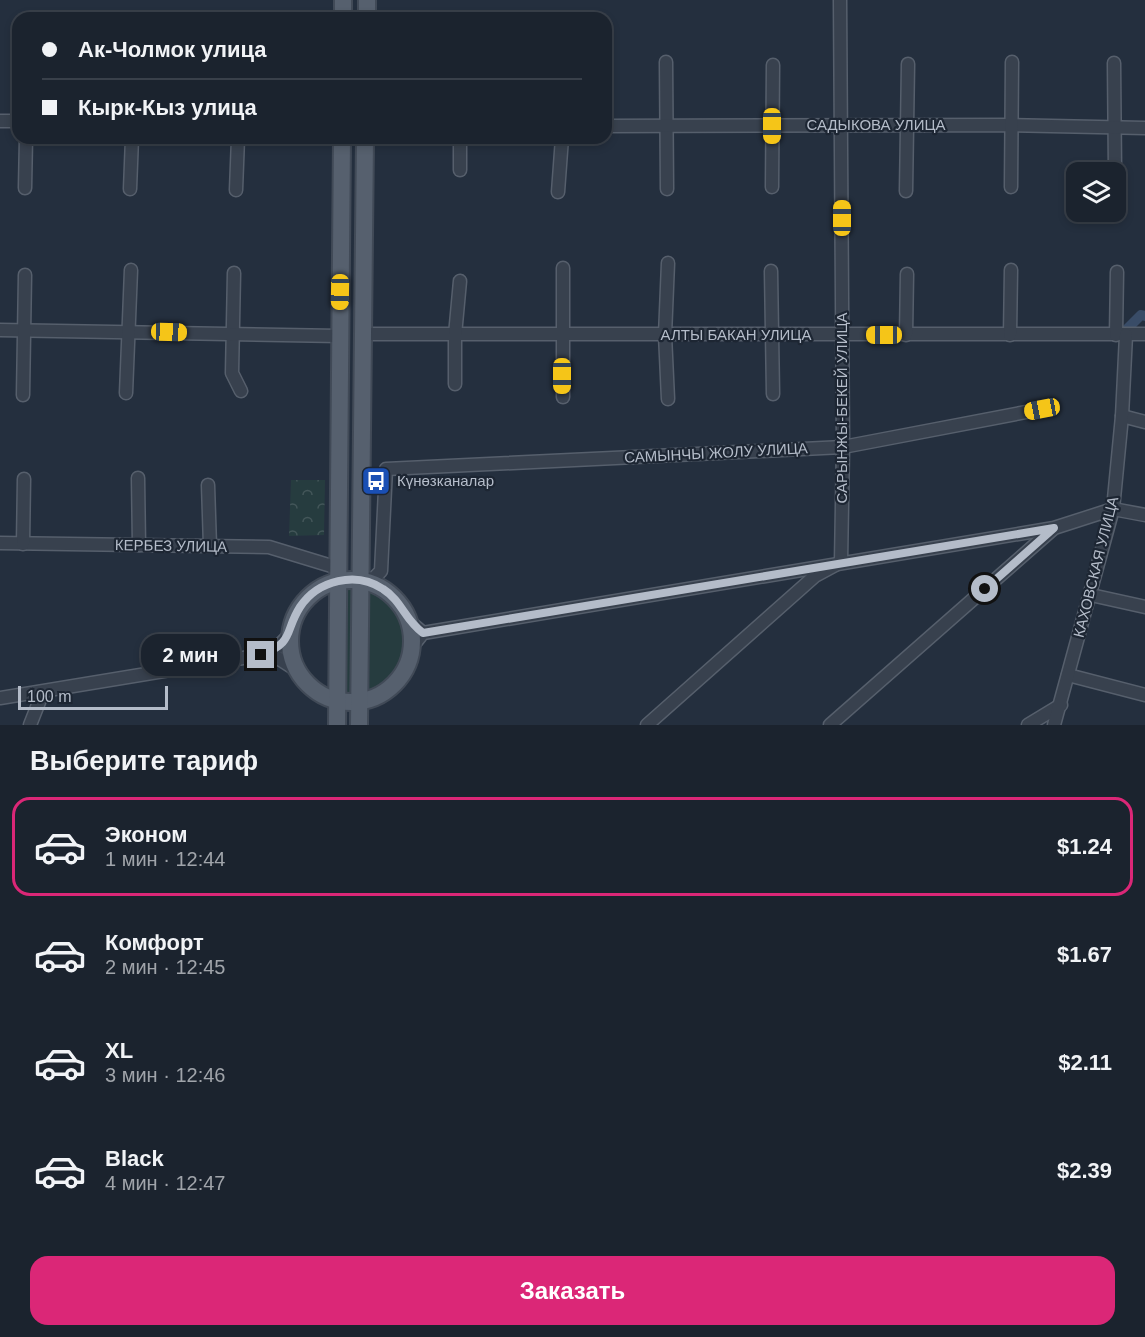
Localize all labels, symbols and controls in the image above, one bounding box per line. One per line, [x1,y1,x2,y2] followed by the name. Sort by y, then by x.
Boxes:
[78,37,267,62] text: Ак-Чолмок улица
[78,95,257,120] text: Кырк-Кыз улица
[763,108,781,144] car
[806,116,946,133] street label: САДЫКОВА УЛИЦА
[1066,162,1126,222] map controls
[1066,162,1126,222] button: layers
[833,200,851,236] car
[331,274,349,310] car
[833,312,850,504] street label: САРЫНЖЫ-БЕКЕЙ УЛИЦА
[151,322,187,342] car
[661,326,811,343] street label: АЛТЫ БАКАН УЛИЦА
[866,326,902,344] car
[553,358,571,394] car
[1023,397,1061,421] car
[624,439,808,466] street label: САМЫНЧЫ ЖОЛУ УЛИЦА
[360,465,392,497] bus stop icon: Күнөзканалар
[397,472,494,489] place label: Күнөзканалар
[1070,495,1121,639] street label: КАХОВСКАЯ УЛИЦА
[115,536,227,555] street label: КЕРБЕЗ УЛИЦА
[971,575,998,602] route start
[141,634,240,676] callout: 2 мин
[247,641,274,668] route end
[163,644,218,666] text: 2 мин
[18,683,168,710] scale bar
[27,688,71,705] text: 100 m
[30,746,258,776] text: Выберите тариф
[33,820,87,874] icon: car
[105,822,188,847] text: Эконом
[1057,834,1112,859] text: $1.24
[105,848,225,870] text: 1 мин · 12:44
[33,928,87,982] icon: car
[105,930,204,955] text: Комфорт
[1057,942,1112,967] text: $1.67
[105,956,225,978] text: 2 мин · 12:45
[33,1036,87,1090] icon: car
[105,1038,133,1063] text: XL
[1058,1050,1112,1075] text: $2.11
[105,1064,225,1086] text: 3 мин · 12:46
[33,1144,87,1198] icon: car
[105,1146,164,1171] text: Black
[1057,1158,1112,1183] text: $2.39
[105,1172,225,1194] text: 4 мин · 12:47
[30,1256,1115,1325] button: Заказать

